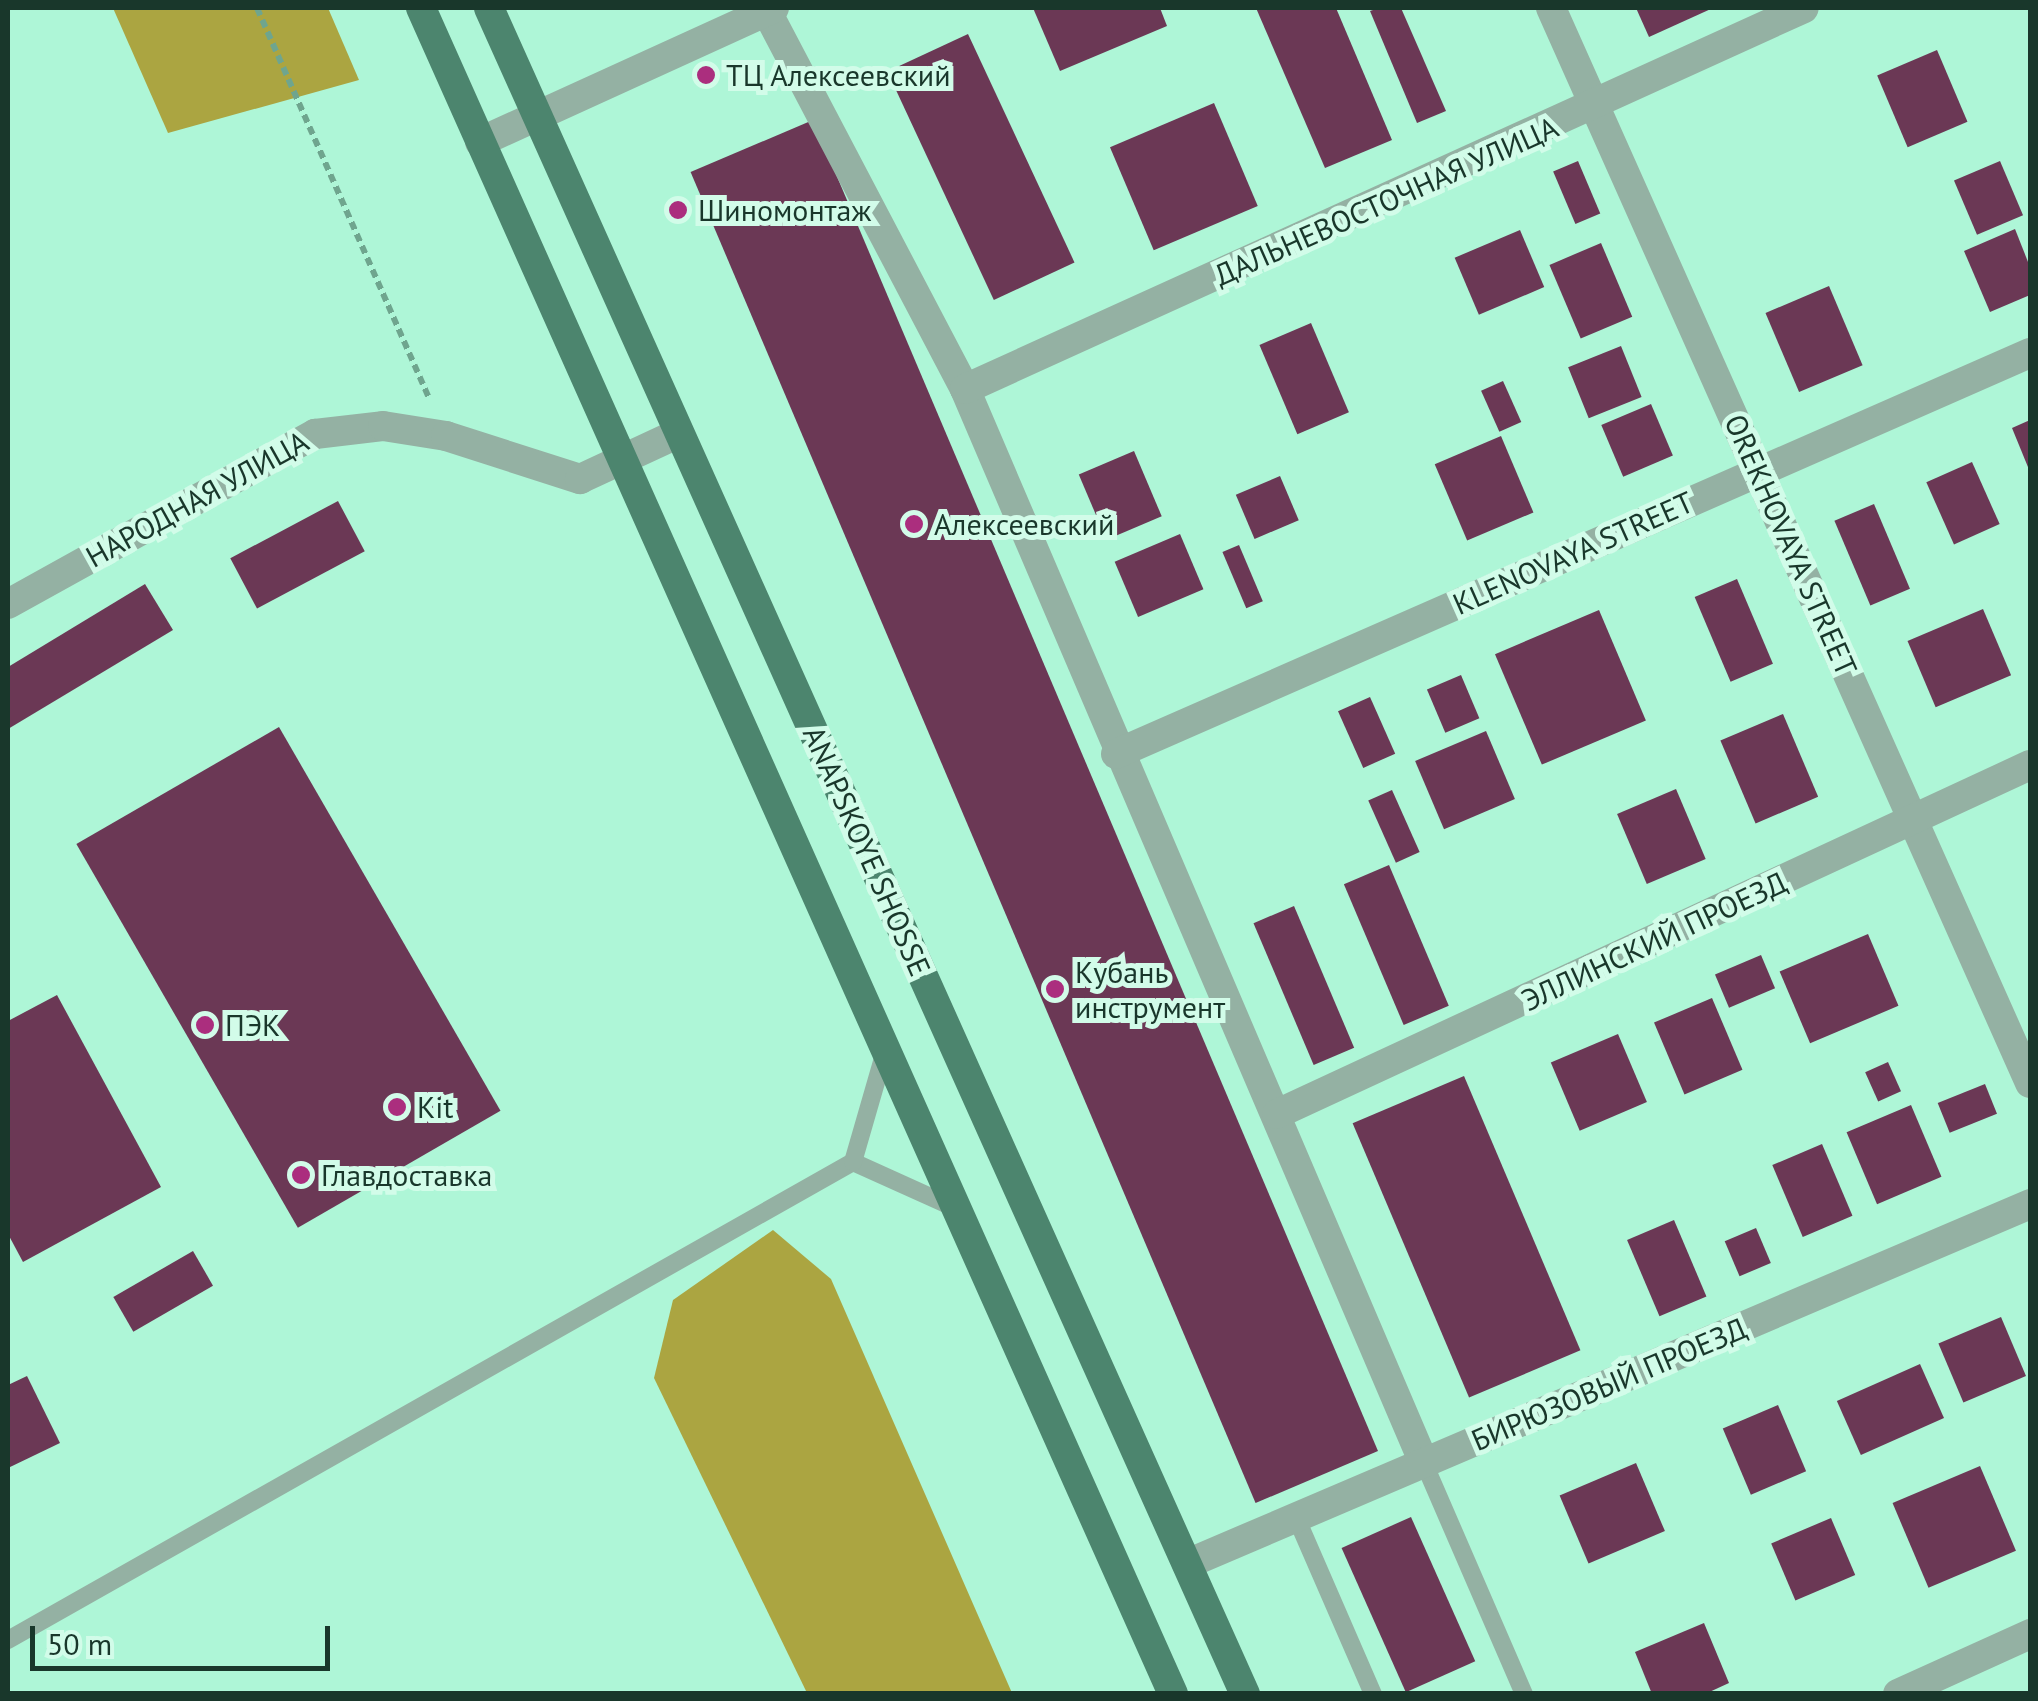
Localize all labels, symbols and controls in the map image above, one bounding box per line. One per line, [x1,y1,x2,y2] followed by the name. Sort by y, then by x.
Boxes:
[726,57,952,93] place label: ТЦ Алексеевский
[695,64,717,86] marker: ТЦ Алексеевский
[1208,109,1564,293] street label: ДАЛЬНЕВОСТОЧНАЯ УЛИЦА
[698,192,871,228] place label: Шиномонтаж
[667,199,689,221] marker: Шиномонтаж
[1717,408,1865,682] street label: OREKHOVAYA STREET
[79,423,315,575] street label: НАРОДНАЯ УЛИЦА
[1447,484,1699,622] street label: KLENOVAYA STREET
[934,506,1114,542] place label: Алексеевский
[903,513,925,535] marker: Алексеевский
[796,721,938,981] street label: ANAPSKOYE SHOSSE
[1516,864,1792,1018] street label: ЭЛЛИНСКИЙ ПРОЕЗД
[1075,954,1225,1024] place label: Кубань инструмент
[1044,978,1066,1000] marker: Кубань инструмент
[225,1007,280,1043] place label: ПЭК
[194,1014,216,1036] marker: ПЭК
[417,1089,454,1125] place label: Kit
[386,1096,408,1118] marker: Kit
[321,1157,492,1193] place label: Главдоставка
[290,1164,312,1186] marker: Главдоставка
[1466,1310,1752,1458] street label: БИРЮЗОВЫЙ ПРОЕЗД
[35,1606,335,1668] scale bar
[47,1624,112,1663] text: 50 m

